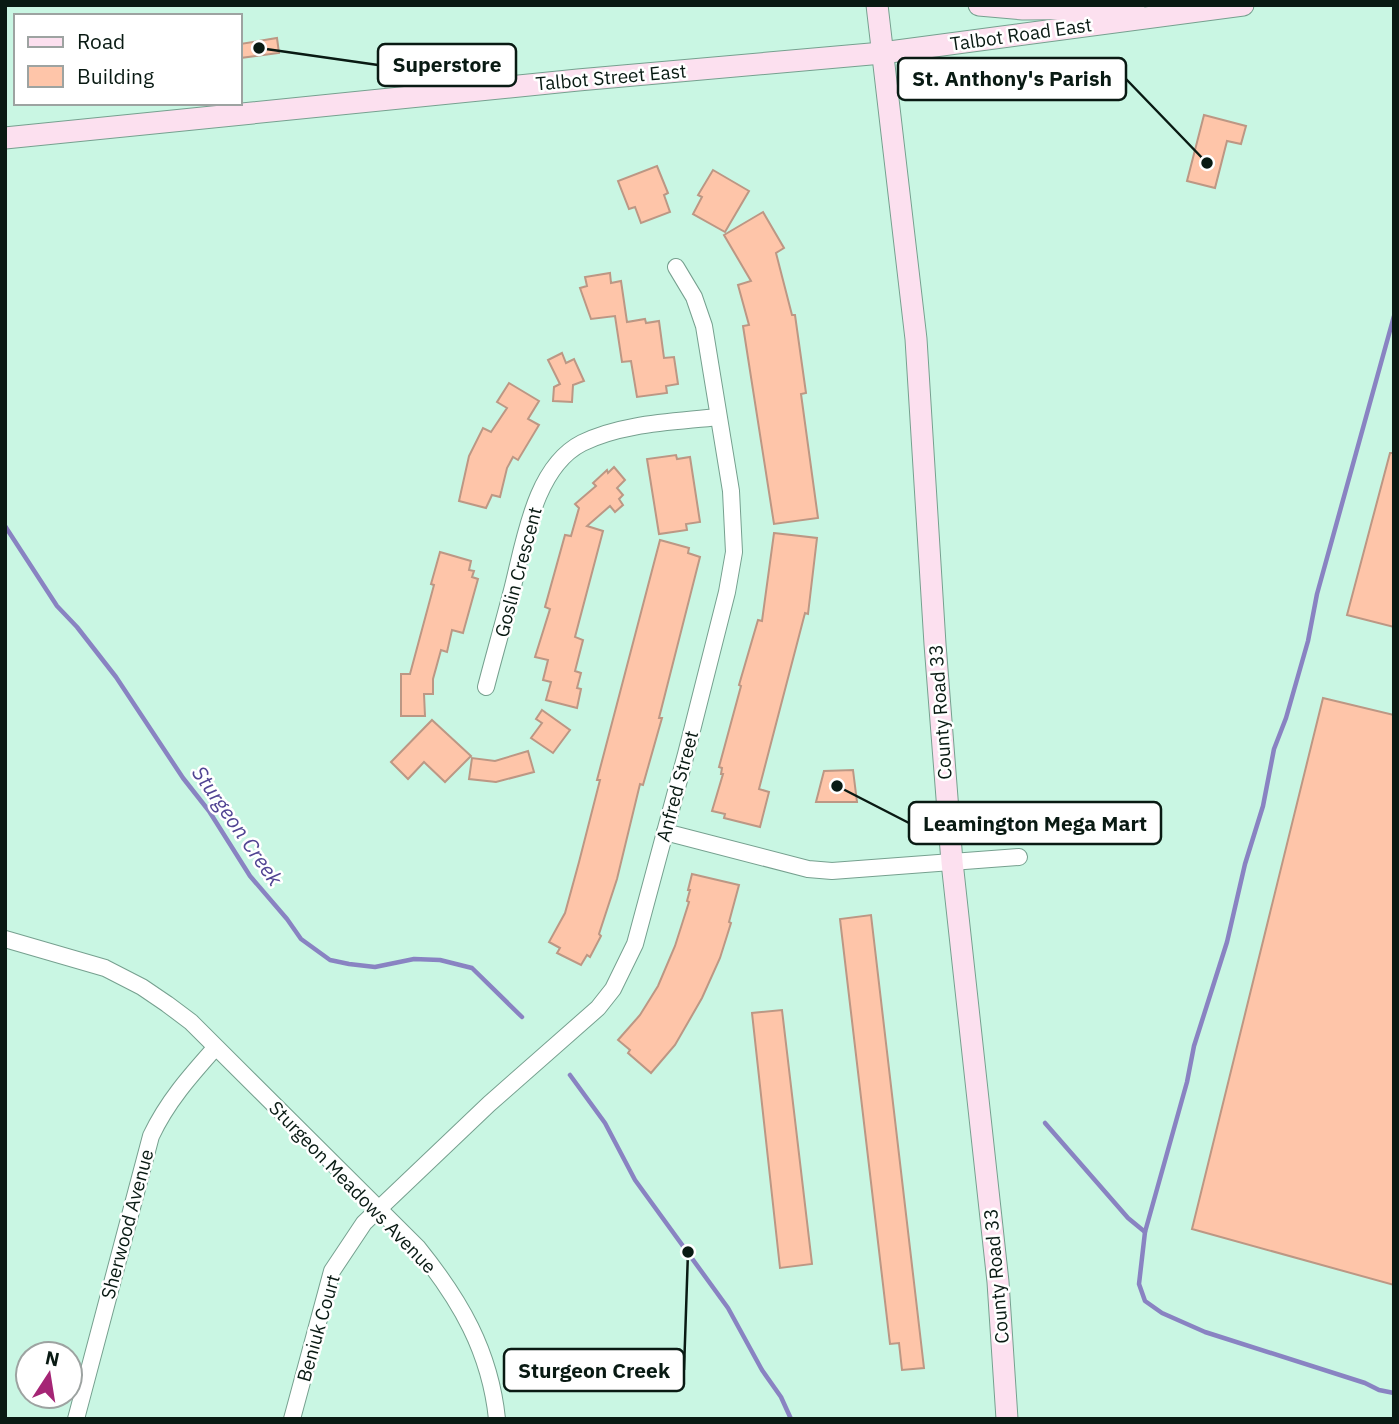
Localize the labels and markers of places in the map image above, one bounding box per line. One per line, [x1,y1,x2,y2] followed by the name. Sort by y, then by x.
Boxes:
[378,44,516,86] callout: Superstore
[898,58,1126,100] callout: St. Anthony's Parish
[909,802,1161,844] callout: Leamington Mega Mart
[504,1349,684,1391] callout: Sturgeon Creek

